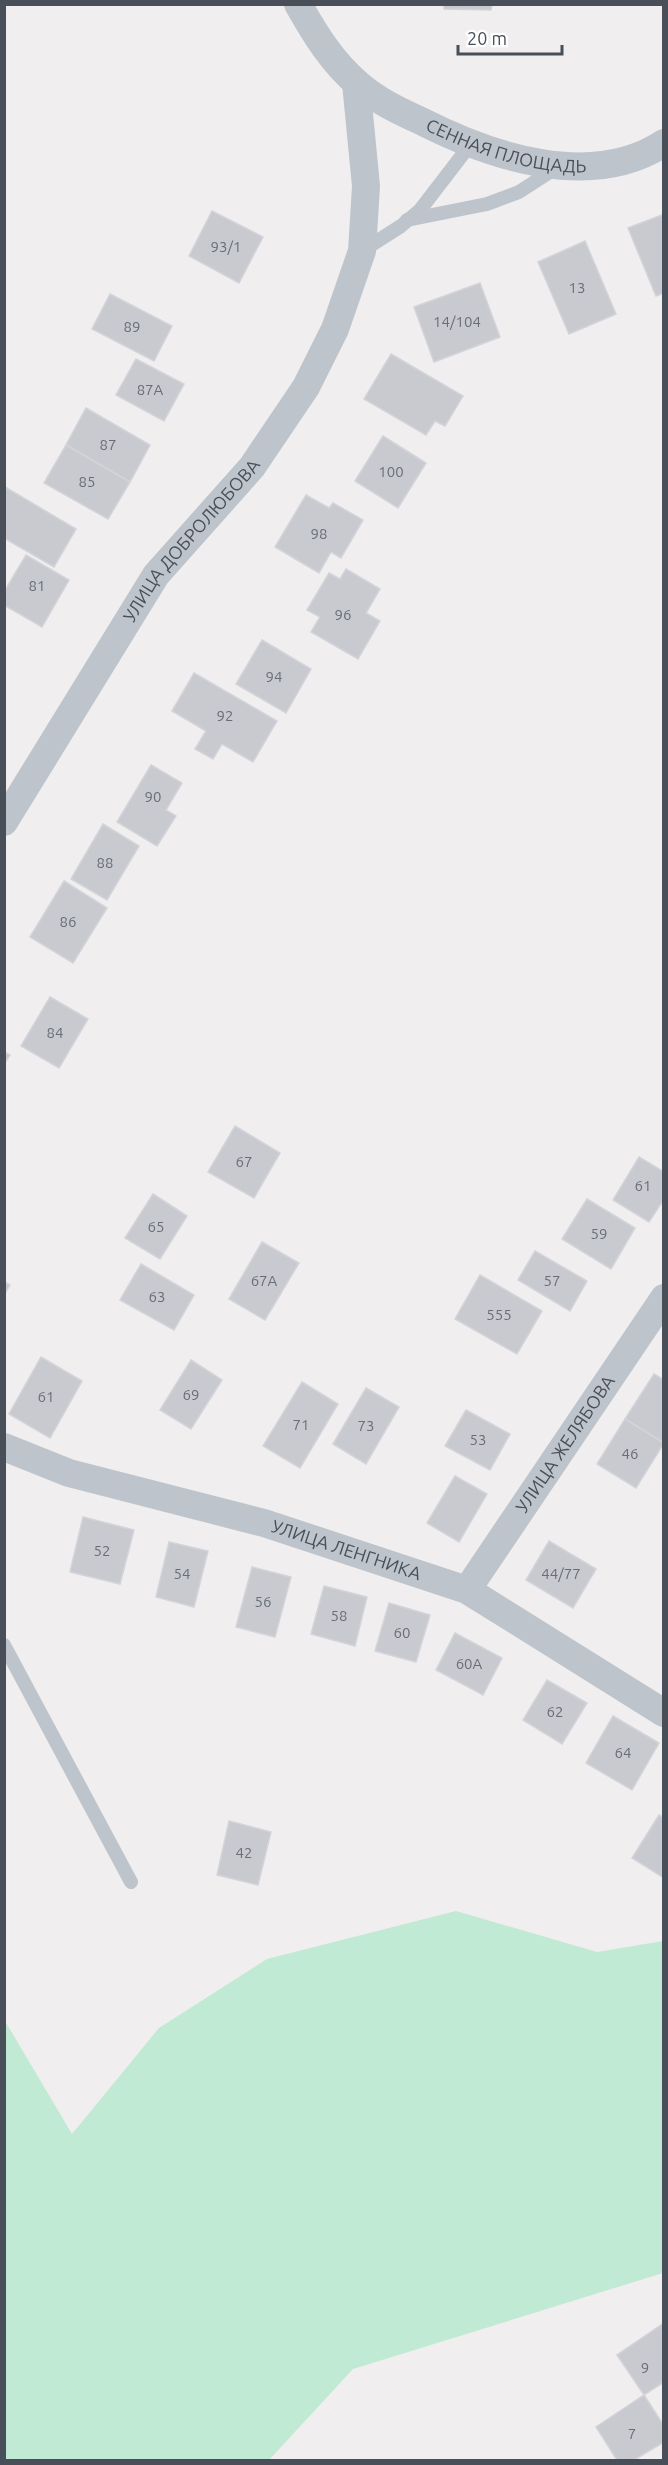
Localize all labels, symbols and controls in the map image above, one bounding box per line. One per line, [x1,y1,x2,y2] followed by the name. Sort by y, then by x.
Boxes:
[458,18,562,56] scale bar
[467,28,507,48] text: 20 m
[423,114,587,175] street label: СЕННАЯ ПЛОЩАДЬ
[211,238,241,255] house number: 93/1
[569,279,585,296] house number: 13
[433,313,481,330] house number: 14/104
[124,318,140,335] house number: 89
[137,381,164,398] house number: 87А
[100,436,116,453] house number: 87
[119,455,263,625] street label: УЛИЦА ДОБРОЛЮБОВА
[378,463,404,480] house number: 100
[79,473,95,490] house number: 85
[311,525,327,542] house number: 98
[29,577,45,594] house number: 81
[335,606,351,623] house number: 96
[266,668,282,685] house number: 94
[217,707,233,724] house number: 92
[145,788,161,805] house number: 90
[97,854,113,871] house number: 88
[60,913,76,930] house number: 86
[47,1024,63,1041] house number: 84
[236,1153,252,1170] house number: 67
[635,1177,651,1194] house number: 61
[148,1218,164,1235] house number: 65
[591,1225,607,1242] house number: 59
[251,1272,278,1289] house number: 67А
[544,1272,560,1289] house number: 57
[149,1288,165,1305] house number: 63
[486,1306,512,1323] house number: 555
[511,1371,618,1516] street label: УЛИЦА ЖЕЛЯБОВА
[183,1386,199,1403] house number: 69
[38,1388,54,1405] house number: 61
[293,1416,309,1433] house number: 71
[358,1417,374,1434] house number: 73
[470,1431,486,1448] house number: 53
[622,1445,638,1462] house number: 46
[269,1515,424,1583] street label: УЛИЦА ЛЕНГНИКА
[94,1542,110,1559] house number: 52
[174,1565,190,1582] house number: 54
[541,1565,581,1582] house number: 44/77
[255,1593,271,1610] house number: 56
[331,1607,347,1624] house number: 58
[394,1624,410,1641] house number: 60
[456,1655,483,1672] house number: 60А
[547,1703,563,1720] house number: 62
[615,1744,631,1761] house number: 64
[236,1844,252,1861] house number: 42
[641,2359,649,2376] house number: 9
[628,2425,636,2442] house number: 7

